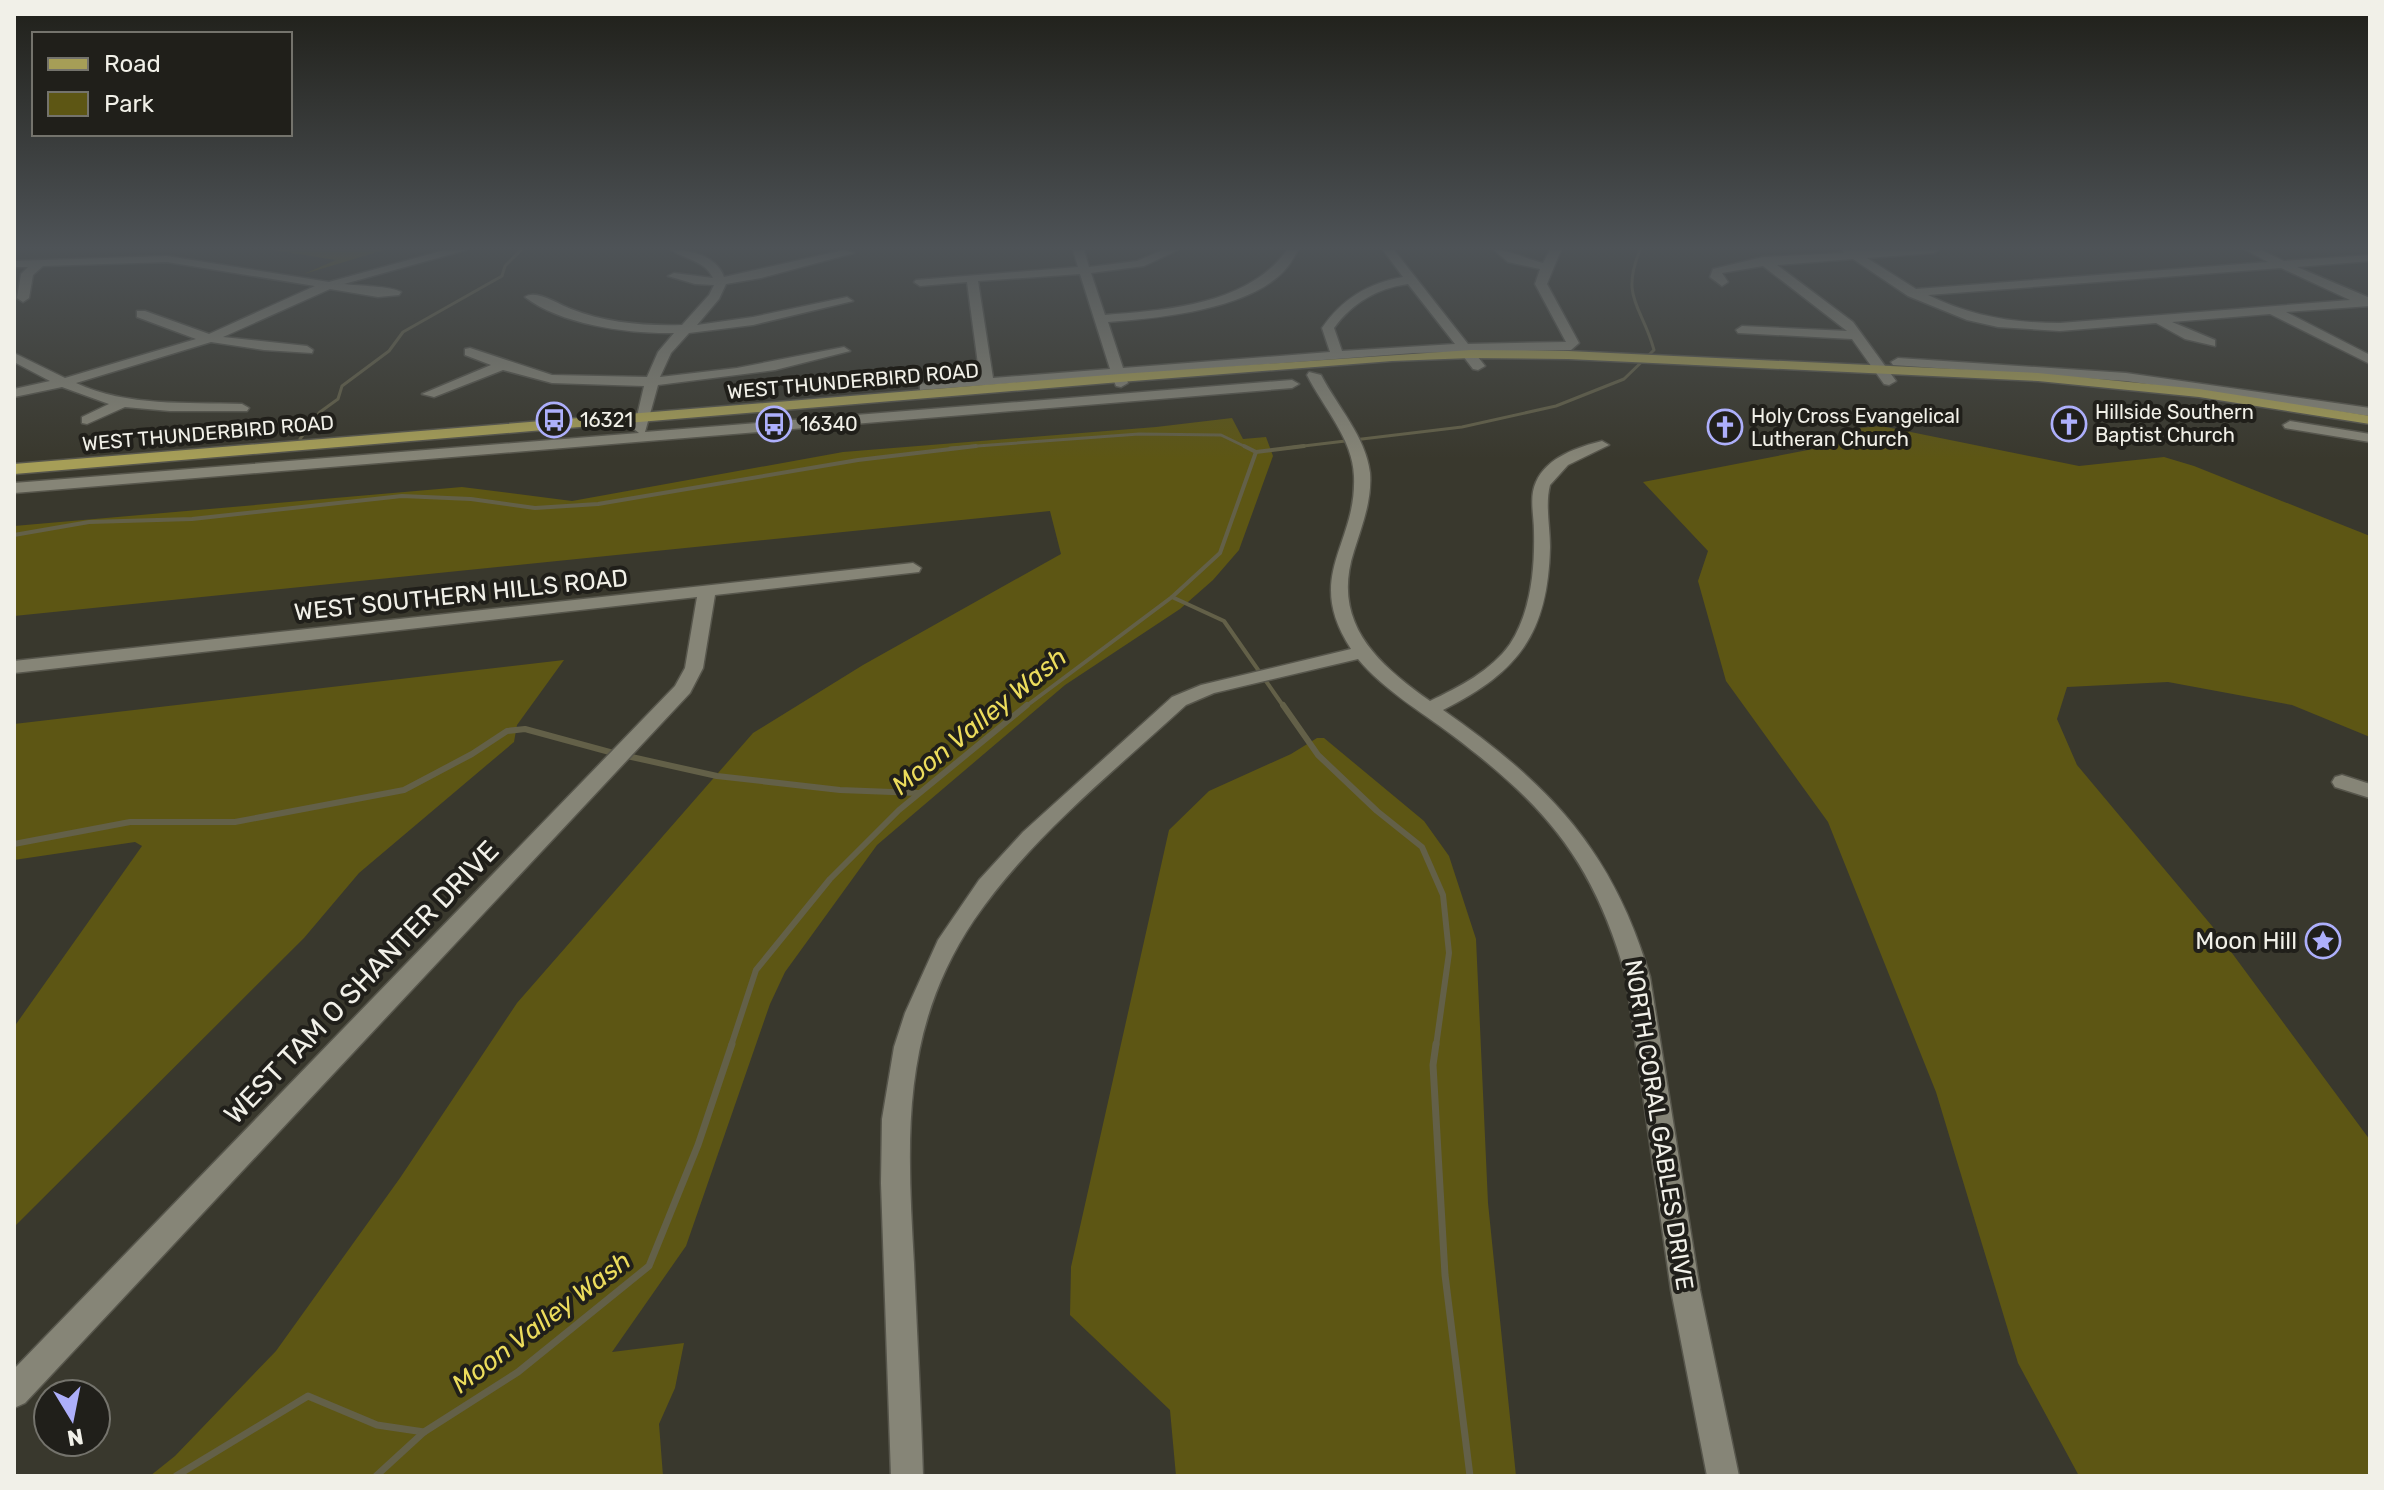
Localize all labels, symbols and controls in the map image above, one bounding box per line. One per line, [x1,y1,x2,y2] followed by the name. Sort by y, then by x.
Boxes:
[32,32,292,136] legend
[104,50,161,78] text: Road
[104,90,155,118] text: Park
[726,358,980,404] street label: WEST THUNDERBIRD ROAD
[2095,400,2254,447] place label: Hillside Southern Baptist Church
[535,401,573,439] bus stop icon: 16321
[1751,404,1960,451] place label: Holy Cross Evangelical Lutheran Church
[755,405,793,443] bus stop icon: 16340
[2050,405,2088,443] church icon: Hillside Southern Baptist Church
[580,408,633,432] place label: 16321
[1706,408,1744,446] church icon: Holy Cross Evangelical Lutheran Church
[81,410,335,456] street label: WEST THUNDERBIRD ROAD
[800,412,858,436] place label: 16340
[293,564,629,626] street label: WEST SOUTHERN HILLS ROAD
[886,641,1073,801] water label: Moon Valley Wash
[217,834,505,1131] street label: WEST TAM O SHANTER DRIVE
[2304,922,2342,960] place icon: Moon Hill
[2195,927,2297,955] place label: Moon Hill
[1619,958,1699,1292] street label: NORTH CORAL GABLES DRIVE
[446,1245,637,1400] water label: Moon Valley Wash
[32,1378,112,1458] north arrow
[65,1423,86,1452] text: N

